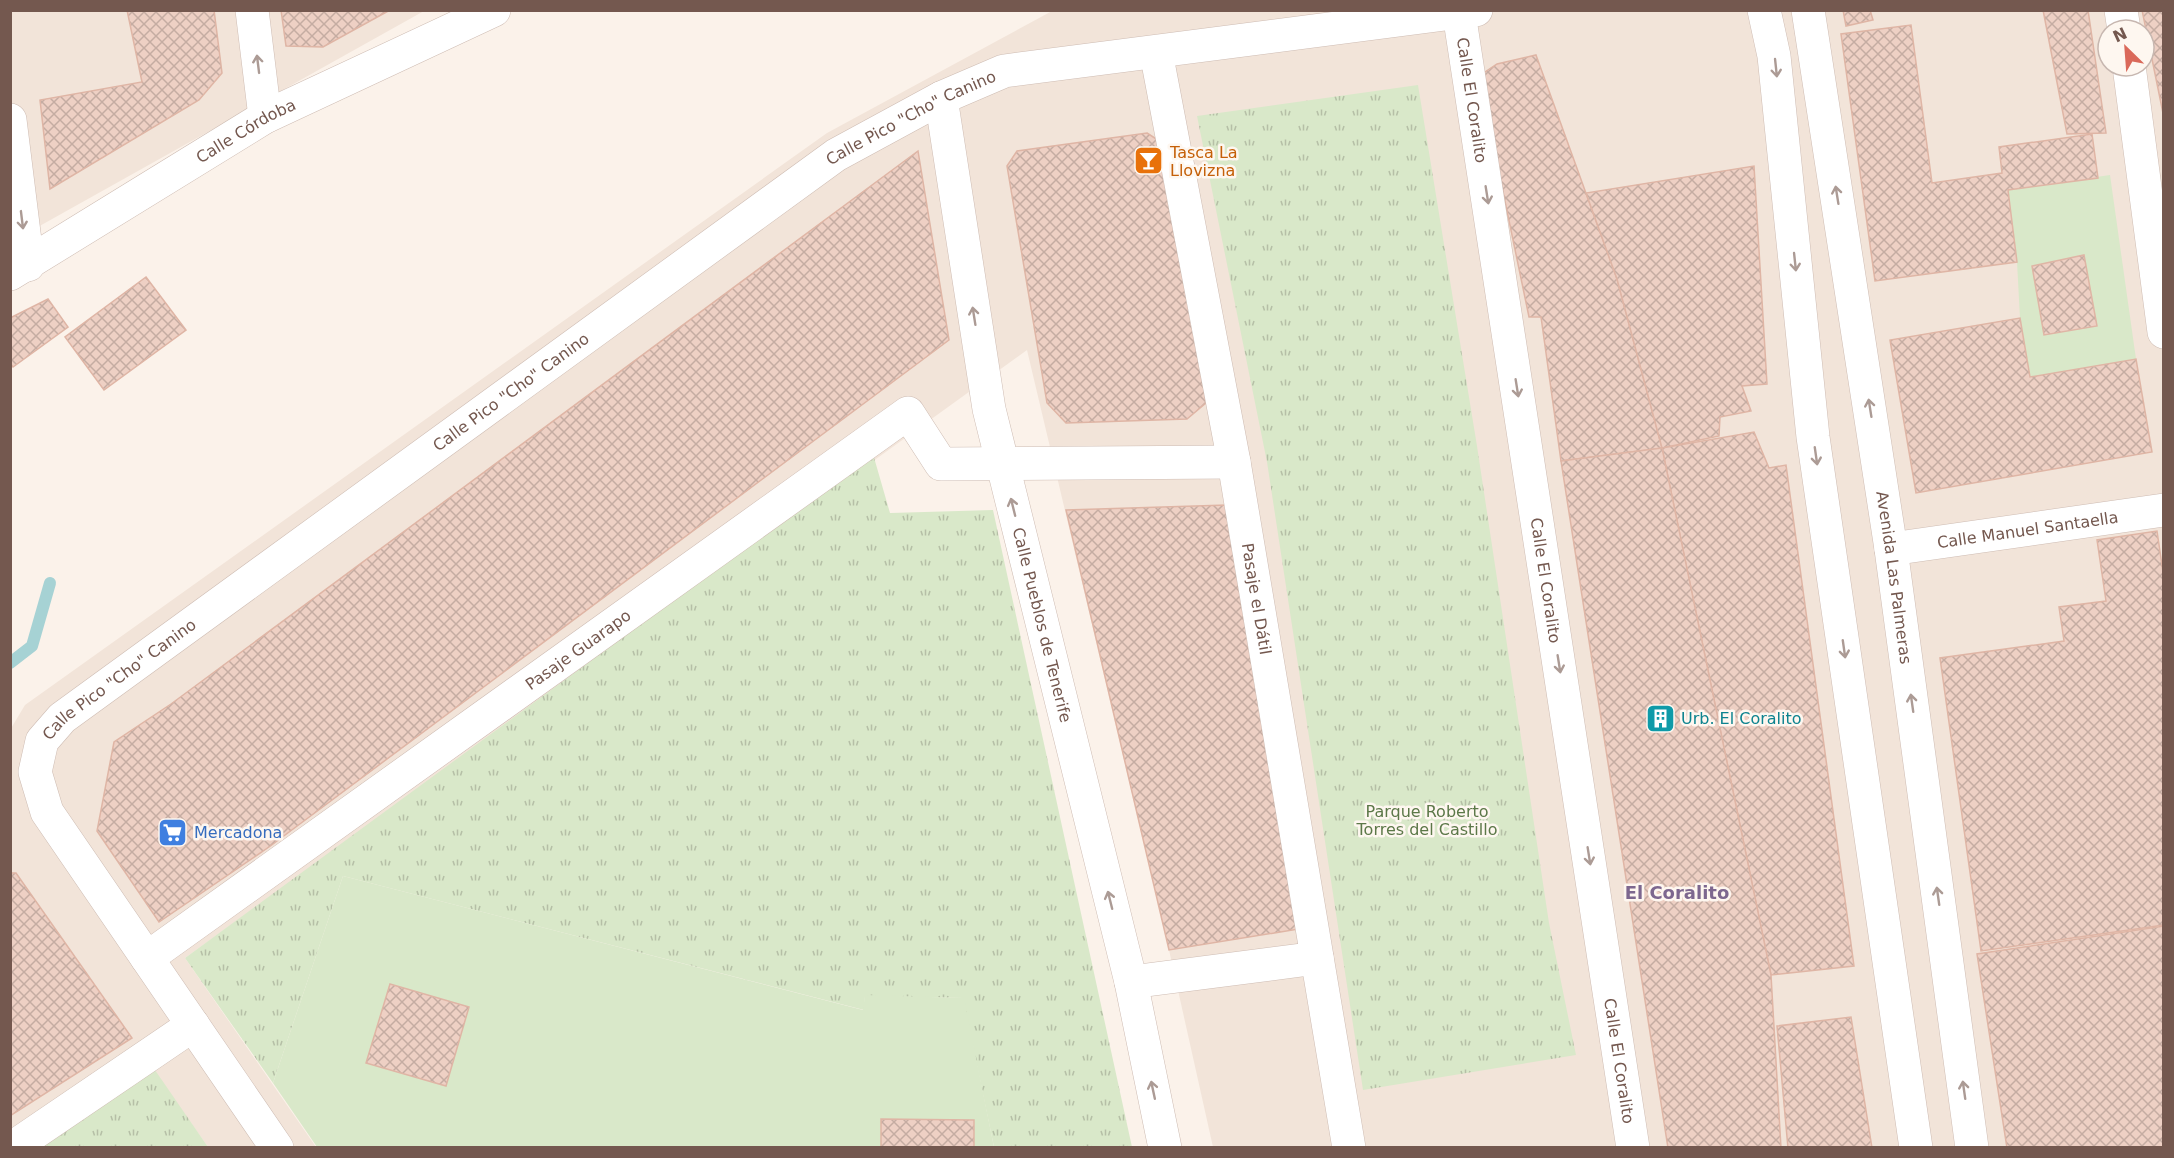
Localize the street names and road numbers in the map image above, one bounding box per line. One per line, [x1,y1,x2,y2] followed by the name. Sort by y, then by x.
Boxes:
[1453,36,1491,164] street label: Calle El Coralito
[822,66,999,169] street label: Calle Pico "Cho" Canino
[192,95,299,167] street label: Calle Córdoba
[429,328,593,455] street label: Calle Pico "Cho" Canino
[1873,490,1916,665] street label: Avenida Las Palmeras
[1936,507,2119,552] street label: Calle Manuel Santaella
[1527,516,1565,644] street label: Calle El Coralito
[1009,525,1076,724] street label: Calle Pueblos de Tenerife
[1238,541,1276,656] street label: Pasaje el Dátil
[522,605,634,694] street label: Pasaje Guarapo
[38,614,200,744] street label: Calle Pico "Cho" Canino
[1601,997,1639,1125] street label: Calle El Coralito

